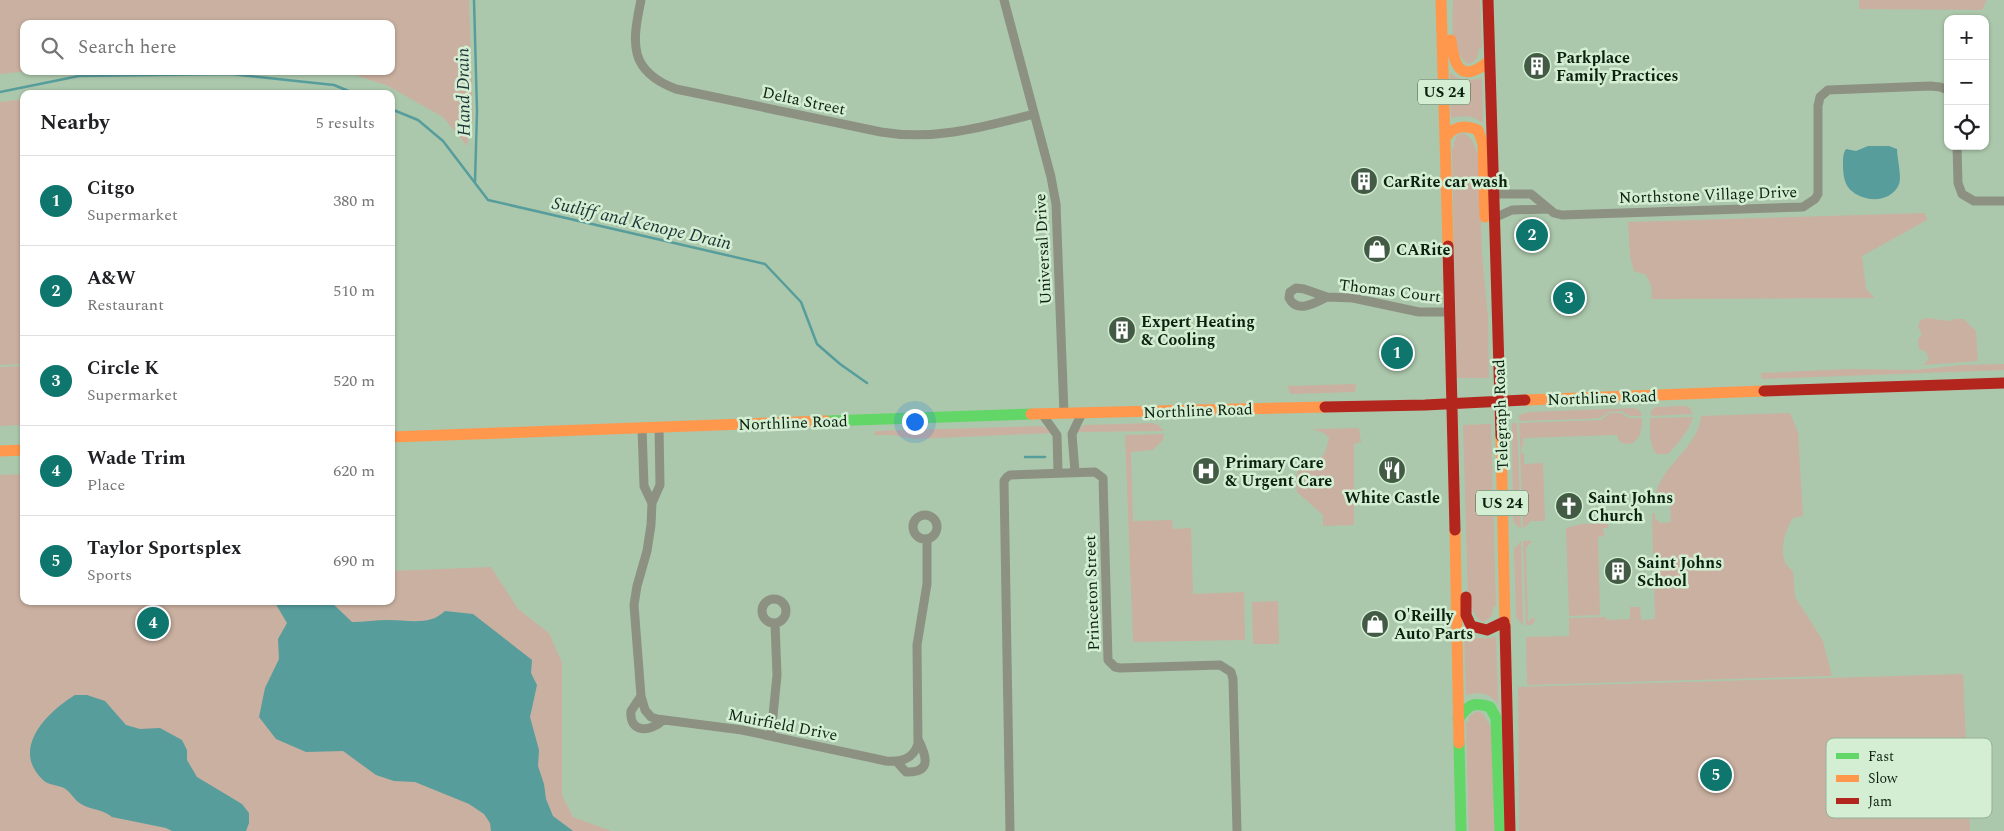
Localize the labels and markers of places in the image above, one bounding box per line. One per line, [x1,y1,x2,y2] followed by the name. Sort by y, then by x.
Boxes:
[1556,46,1678,88] place label: Parkplace Family Practices
[1522,51,1552,81] building icon: Parkplace Family Practices
[1349,166,1379,196] building icon: CarRite car wash
[1383,170,1508,194] place label: CarRite car wash
[1516,216,1548,254] pin: 2
[1362,234,1392,264] shop icon: CARite
[1396,238,1451,262] place label: CARite
[1553,279,1585,317] pin: 3
[1141,310,1255,352] place label: Expert Heating & Cooling
[1107,315,1137,345] building icon: Expert Heating & Cooling
[1381,334,1413,372] pin: 1
[1225,451,1332,493] place label: Primary Care & Urgent Care
[1377,455,1407,485] restaurant icon: White Castle
[1191,456,1221,486] hospital icon: Primary Care & Urgent Care
[1344,486,1440,510] place label: White Castle
[1588,486,1673,528] place label: Saint Johns Church
[1554,491,1584,521] church icon: Saint Johns Church
[1637,551,1722,593] place label: Saint Johns School
[1603,556,1633,586] building icon: Saint Johns School
[137,604,169,642] pin: 4
[1394,604,1473,646] place label: O'Reilly Auto Parts
[1360,609,1390,639] shop icon: O'Reilly Auto Parts
[1700,756,1732,794] pin: 5

